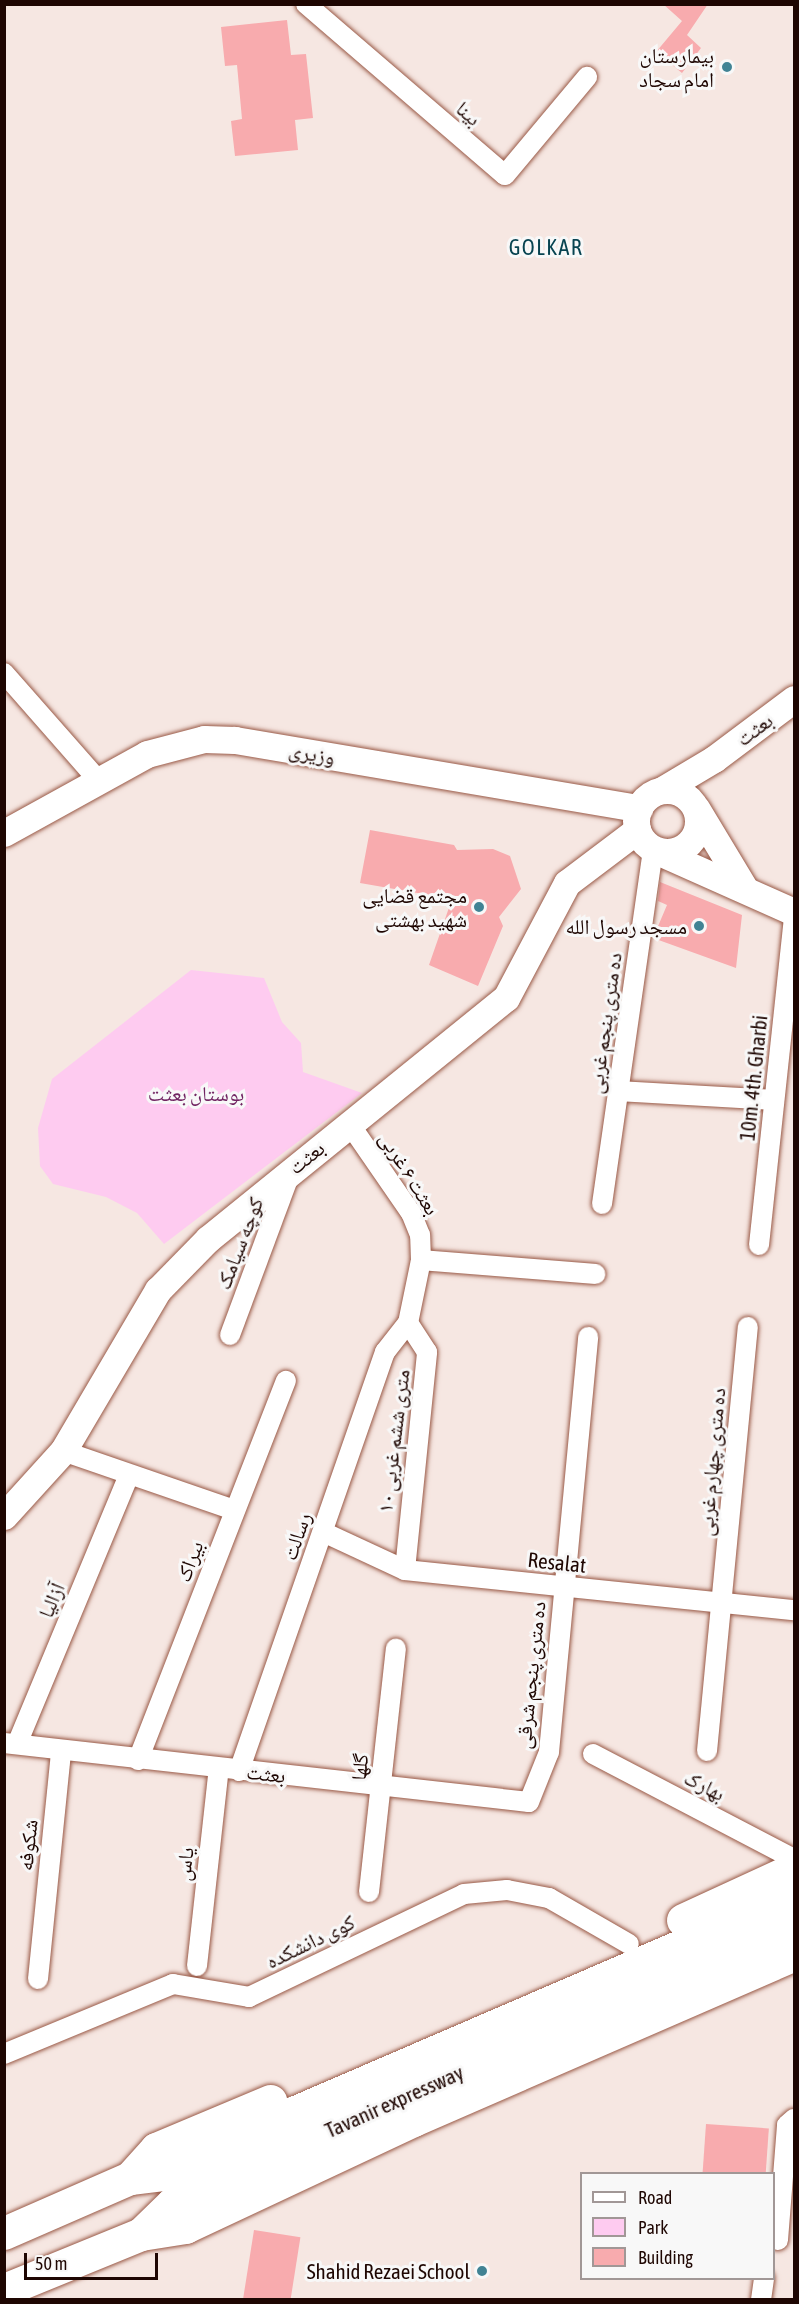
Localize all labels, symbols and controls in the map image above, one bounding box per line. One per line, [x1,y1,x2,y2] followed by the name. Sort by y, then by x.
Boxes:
[639,42,714,92] place label: بیمارستان امام سجاد
[718,58,736,76] marker: بیمارستان امام سجاد
[451,95,487,131] street label: بینا
[509,235,583,261] district label: GOLKAR
[731,707,777,751] street label: بعثت
[287,737,337,769] street label: وزیری
[362,882,467,932] place label: مجتمع قضایی شهید بهشتی
[472,900,486,914] marker: مجتمع قضایی شهید بهشتی
[565,913,687,939] place label: مسجد رسول الله
[692,919,706,933] marker: مسجد رسول الله
[582,951,626,1095] street label: ده متری پنجم غربی
[734,1014,772,1142] street label: 10m. 4th. Gharbi
[148,1080,244,1106] park label: بوستان بعثت
[374,1127,446,1219] street label: بعثت ۶ غربی
[283,1135,329,1179] street label: بعثت
[210,1193,268,1293] street label: کوچه سیامک
[372,1368,414,1514] street label: ۱۰ متری ششم غربی
[692,1387,730,1537] street label: ده متری چهارم غربی
[276,1509,316,1563] street label: رسالت
[170,1537,208,1585] street label: بیراک
[527,1546,587,1578] street label: Resalat
[32,1579,70,1621] street label: آزالیا
[510,1600,550,1750] street label: ده متری پنجم شرقی
[345,1752,373,1782] street label: گلها
[245,1758,287,1788] street label: بعثت
[680,1764,730,1806] street label: بهارک
[12,1818,42,1872] street label: شکوفه
[170,1846,198,1882] street label: یاس
[261,1909,359,1973] street label: کوی دانشکده
[321,2059,467,2143] street label: Tavanir expressway
[580,2172,775,2280] legend
[638,2187,672,2208] text: Road
[638,2217,668,2238] text: Park
[27,2241,160,2279] scale bar
[638,2247,693,2268] text: Building
[35,2253,67,2274] text: 50 m
[307,2258,470,2284] place label: Shahid Rezaei School
[475,2264,489,2278] marker: Shahid Rezaei School

